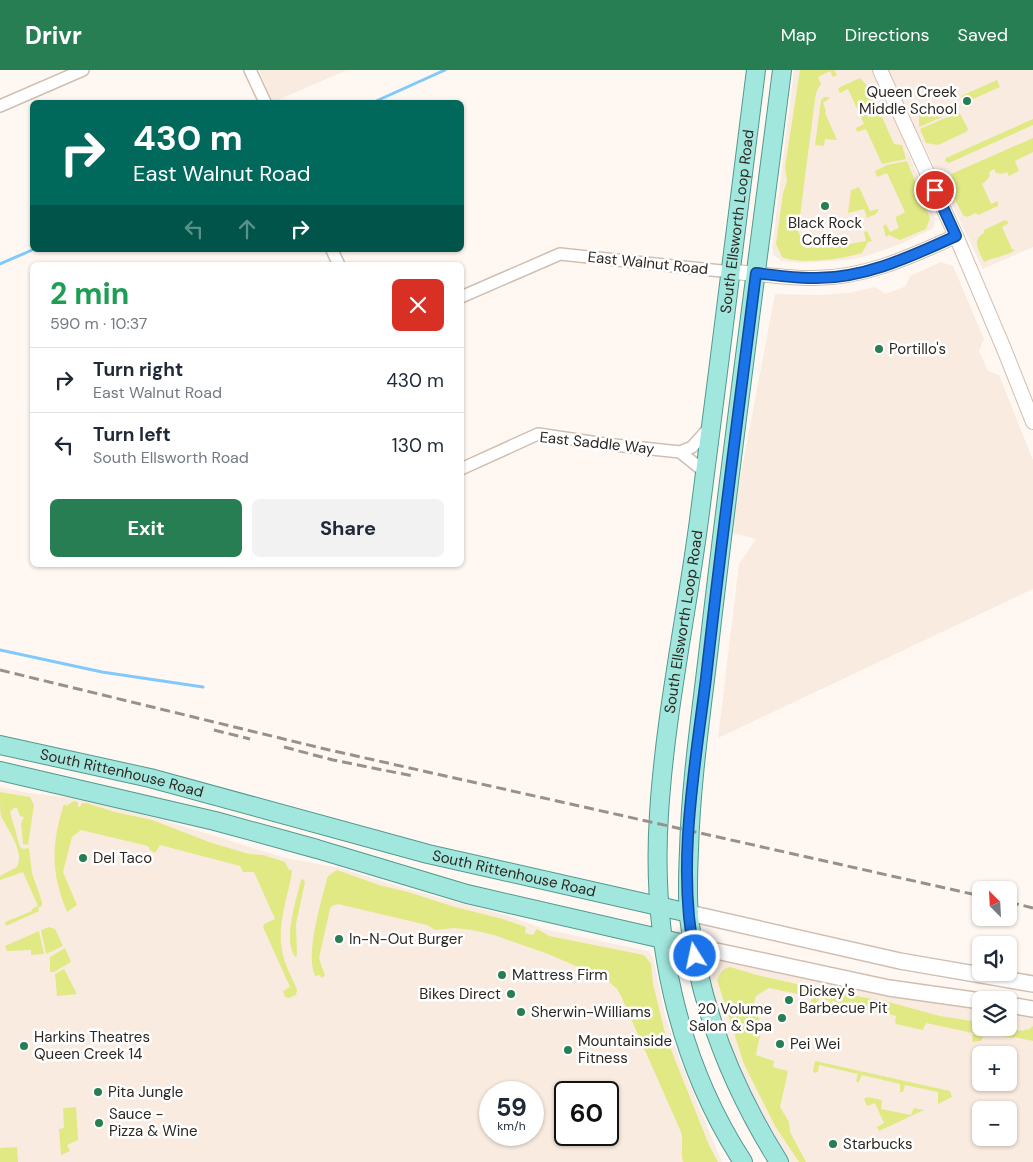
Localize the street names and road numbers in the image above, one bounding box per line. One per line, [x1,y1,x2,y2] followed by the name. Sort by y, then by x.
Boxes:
[716,128,759,315] street label: South Ellsworth Loop Road
[587,247,709,279] street label: East Walnut Road
[539,427,656,459] street label: East Saddle Way
[660,529,708,715] street label: South Ellsworth Loop Road
[38,744,206,802] street label: South Rittenhouse Road
[430,845,598,902] street label: South Rittenhouse Road

